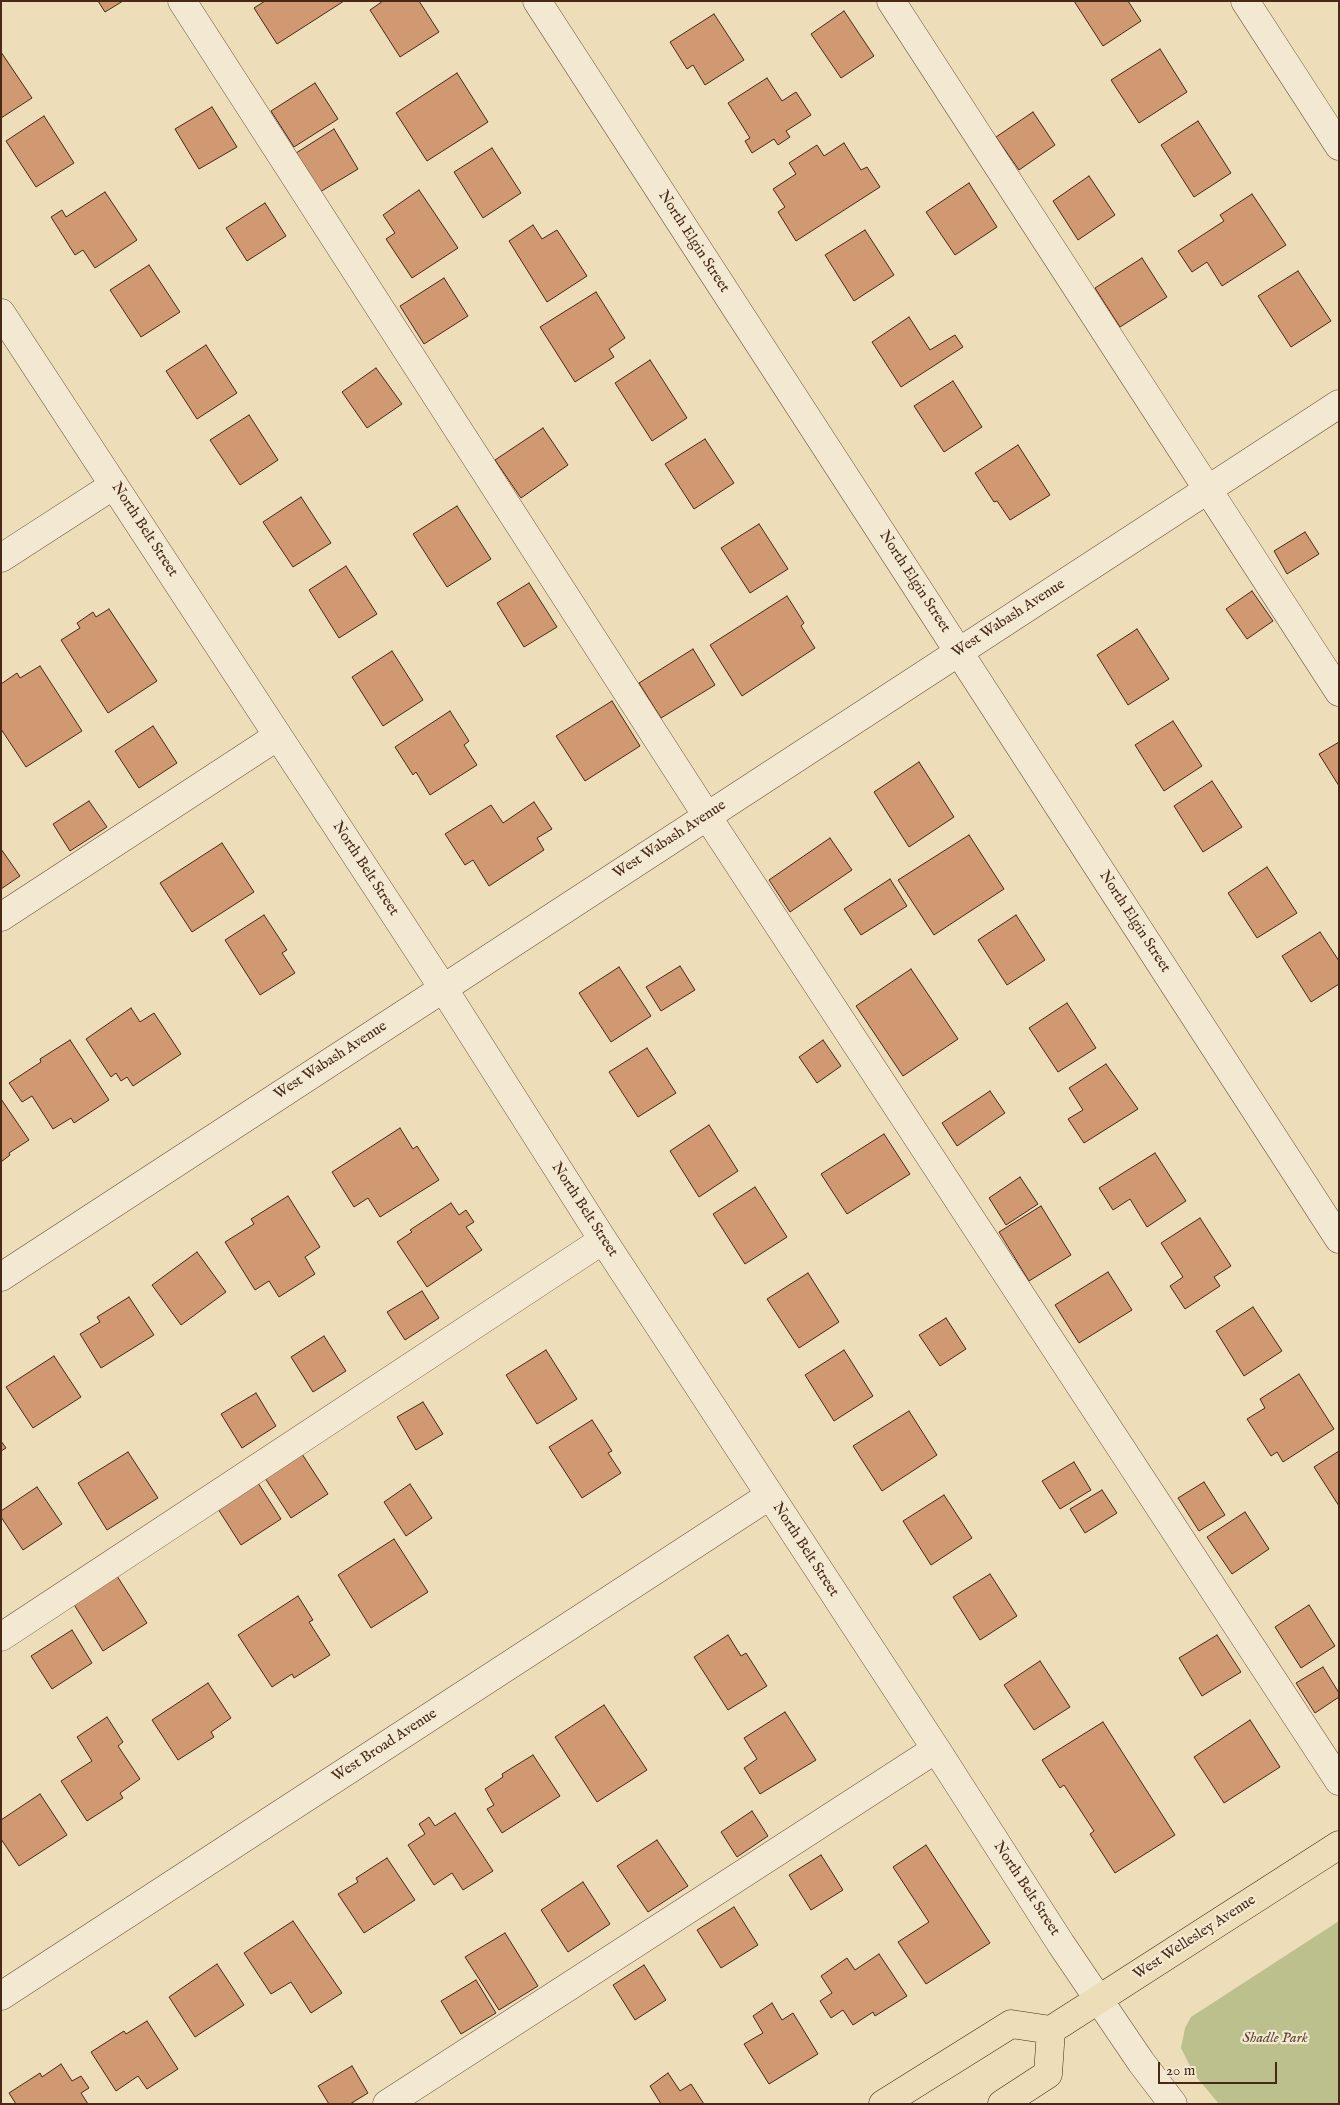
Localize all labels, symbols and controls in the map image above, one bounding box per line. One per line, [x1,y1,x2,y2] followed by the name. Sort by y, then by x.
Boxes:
[653,188,733,296] street label: North Elgin Street
[107,479,181,581] street label: North Belt Street
[874,528,954,636] street label: North Elgin Street
[949,576,1069,662] street label: West Wabash Avenue
[610,797,730,883] street label: West Wabash Avenue
[328,818,402,920] street label: North Belt Street
[1094,868,1174,976] street label: North Elgin Street
[271,1018,391,1104] street label: West Wabash Avenue
[547,1159,621,1261] street label: North Belt Street
[768,1499,842,1601] street label: North Belt Street
[329,1705,441,1787] street label: West Broad Avenue
[989,1838,1063,1940] street label: North Belt Street
[1130,1892,1260,1984] street label: West Wellesley Avenue
[1242,2030,1308,2048] park label: Shadle Park
[1160,2052,1279,2084] scale bar
[1166,2061,1195,2080] text: 20 m

